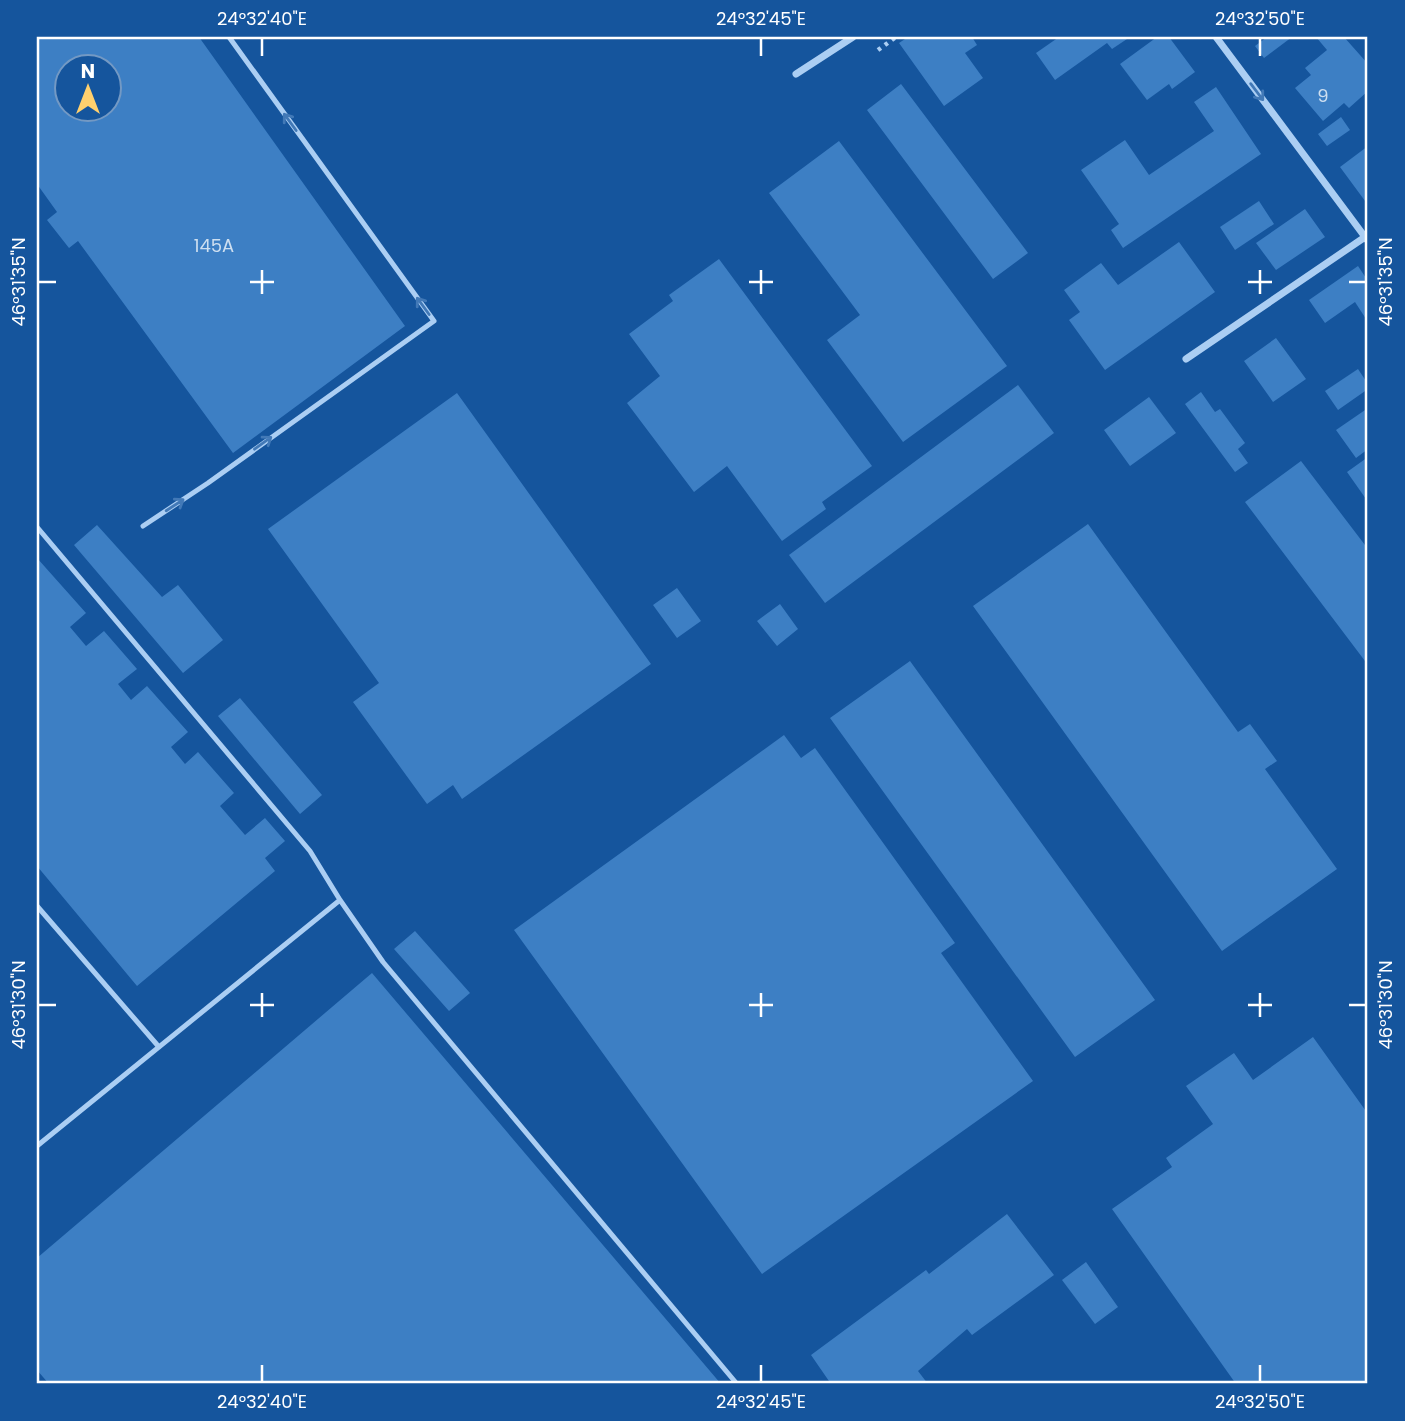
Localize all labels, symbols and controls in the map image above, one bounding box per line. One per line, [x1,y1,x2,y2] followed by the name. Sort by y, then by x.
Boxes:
[217,6,307,31] text: 24°32'40"E
[716,6,806,31] text: 24°32'45"E
[1215,6,1305,31] text: 24°32'50"E
[52,52,122,122] north arrow
[81,58,95,85] text: N
[1249,82,1264,101] one-way arrow
[1317,83,1329,108] house number: 9
[283,113,297,132] one-way arrow
[194,233,234,258] house number: 145A
[6,237,31,327] text: 46°31'35"N
[1373,237,1398,327] text: 46°31'35"N
[416,297,431,316] one-way arrow
[254,436,273,451] one-way arrow
[165,497,185,511] one-way arrow
[6,960,31,1050] text: 46°31'30"N
[1373,960,1398,1050] text: 46°31'30"N
[217,1389,307,1414] text: 24°32'40"E
[716,1389,806,1414] text: 24°32'45"E
[1215,1389,1305,1414] text: 24°32'50"E

